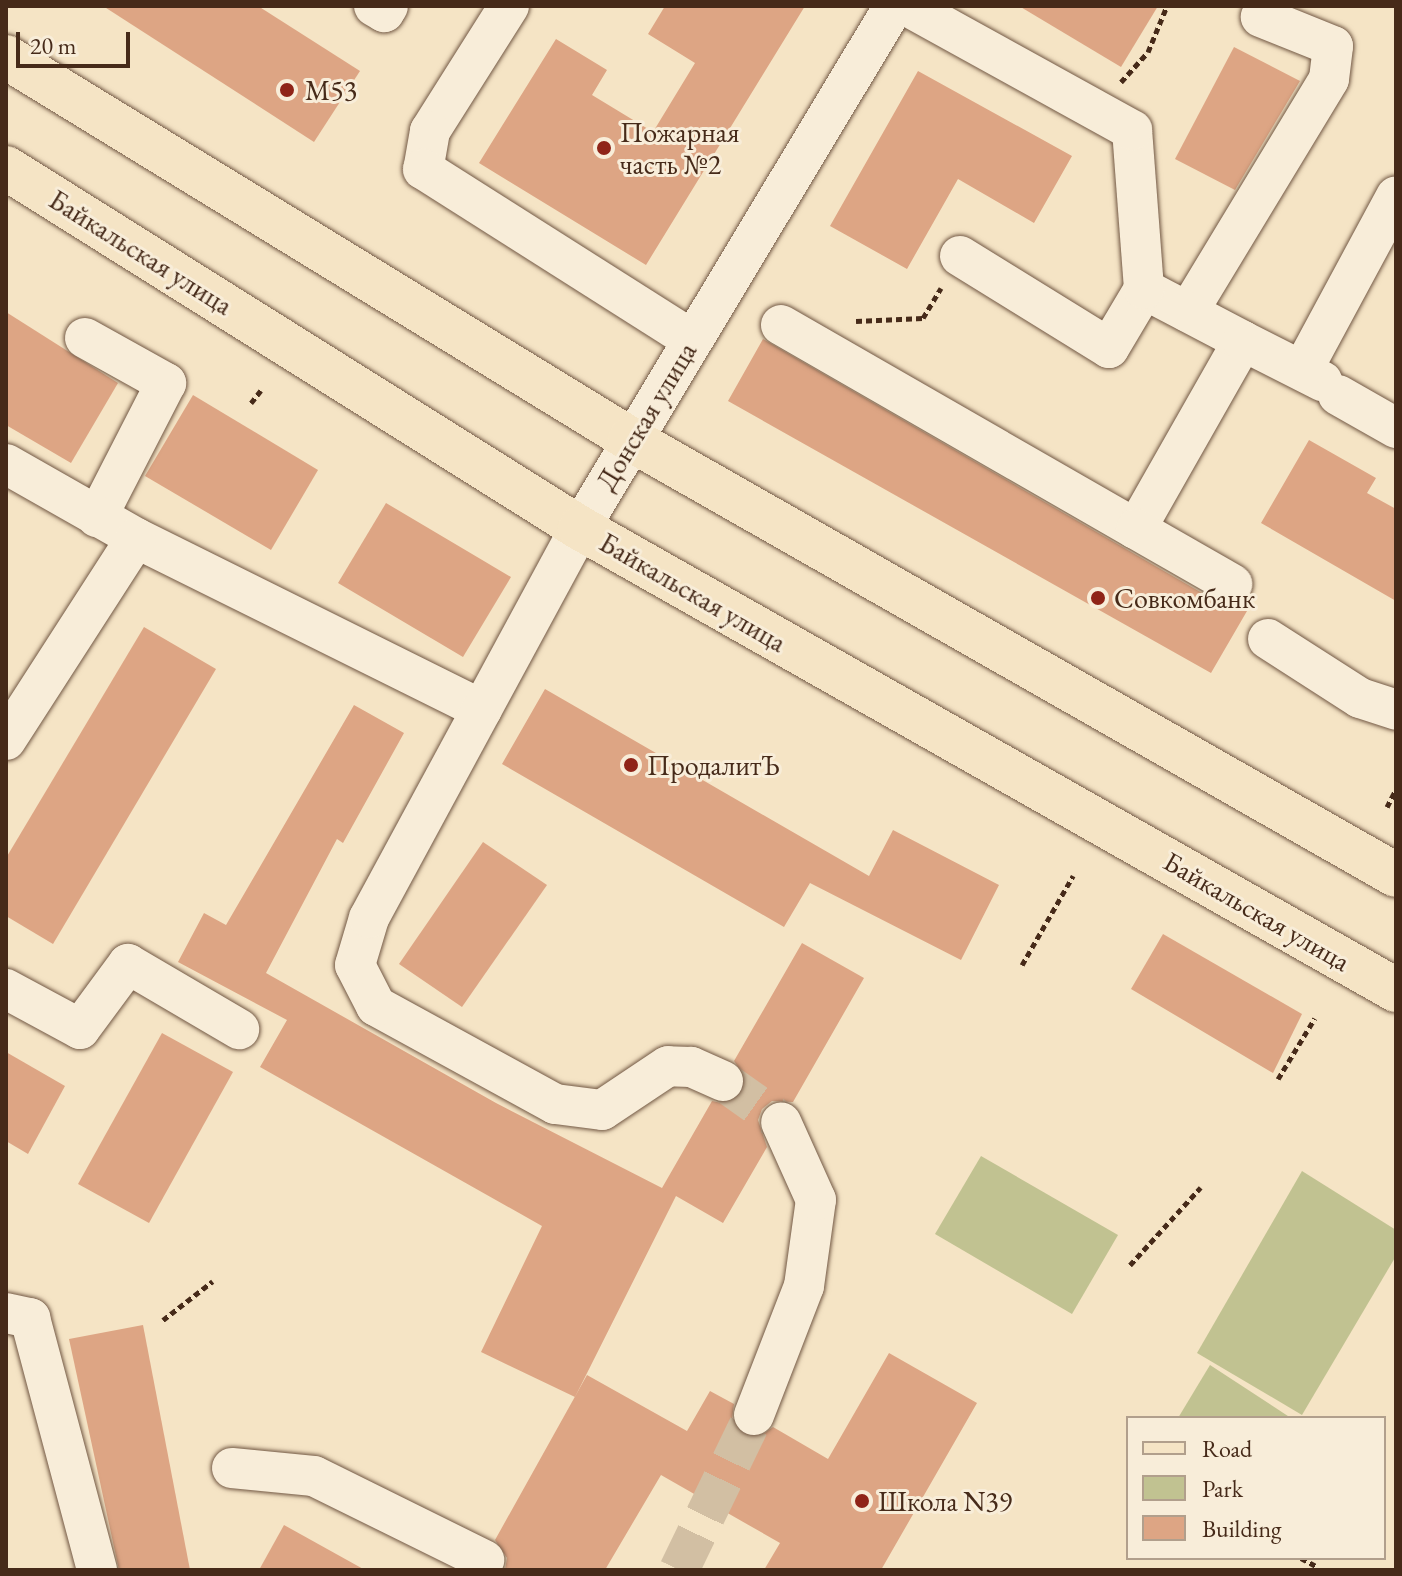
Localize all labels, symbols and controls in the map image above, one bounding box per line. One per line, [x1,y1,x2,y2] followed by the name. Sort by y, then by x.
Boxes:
[20,16,134,66] scale bar
[30,30,77,61] text: 20 m
[305,73,357,107] place label: М53
[276,79,298,101] marker: М53
[620,115,740,181] place label: Пожарная часть №2
[595,139,613,157] marker: Пожарная часть №2
[43,182,239,322] street label: Байкальская улица
[589,336,703,496] street label: Донская улица
[594,525,792,659] street label: Байкальская улица
[1114,581,1255,615] place label: Совкомбанк
[1089,589,1107,607] marker: Совкомбанк
[647,748,780,782] place label: ПродалитЪ
[622,756,640,774] marker: ПродалитЪ
[1158,844,1356,978] street label: Байкальская улица
[1126,1416,1386,1560] legend
[1202,1433,1252,1464] text: Road
[1202,1473,1243,1504] text: Park
[878,1484,1012,1518] place label: Школа N39
[853,1492,871,1510] marker: Школа N39
[1202,1513,1282,1544] text: Building

